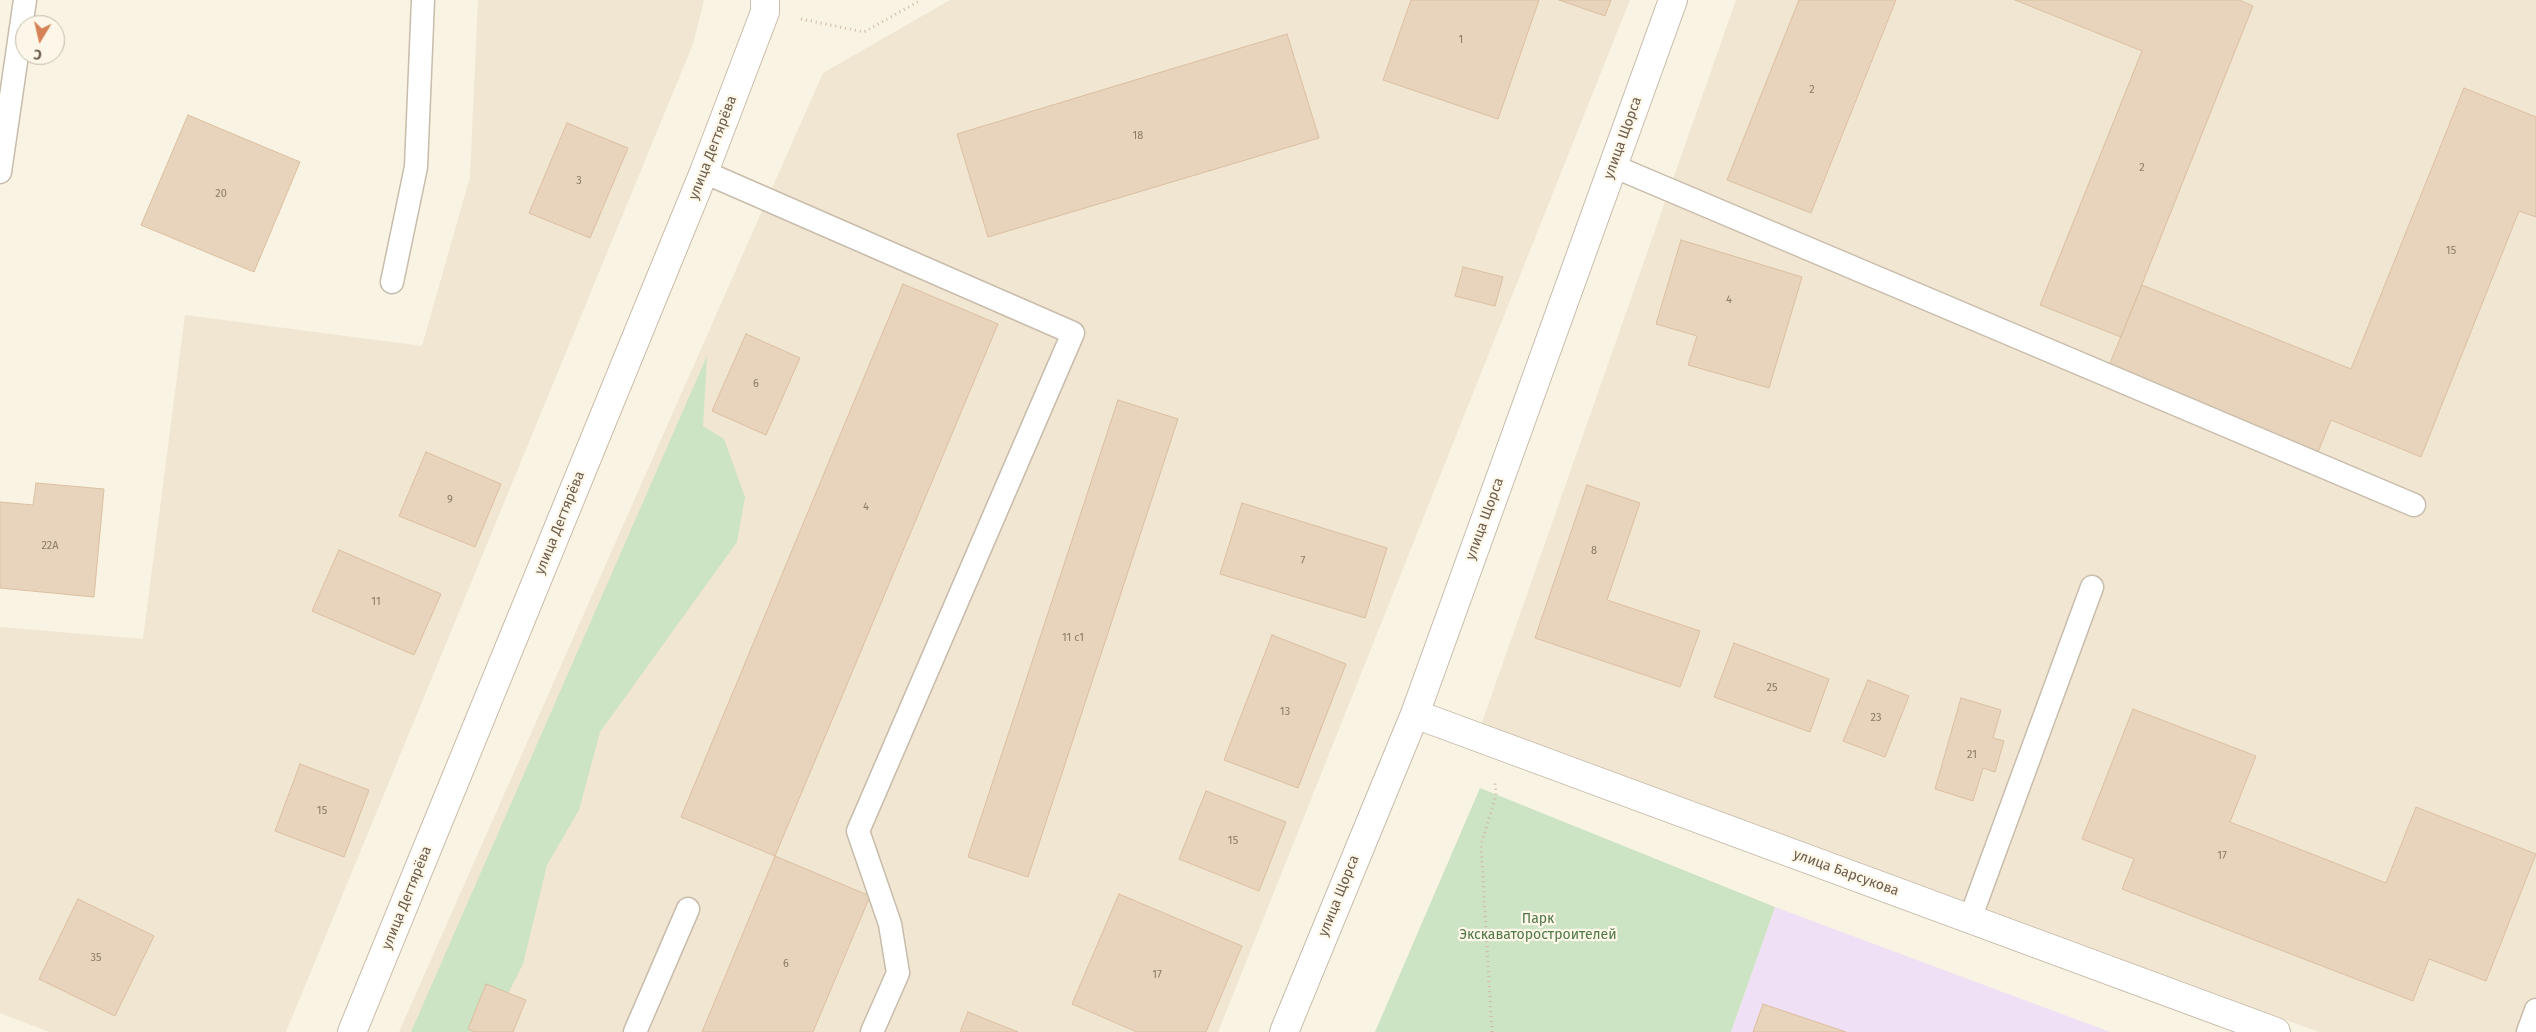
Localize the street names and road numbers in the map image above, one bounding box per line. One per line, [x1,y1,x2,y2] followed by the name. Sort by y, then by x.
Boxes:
[685,94,741,202] street label: улица Дегтярёва
[1600,95,1646,181] street label: улица Щорса
[532,469,588,577] street label: улица Дегтярёва
[1462,476,1508,562] street label: улица Щорса
[379,844,435,952] street label: улица Дегтярёва
[1791,846,1901,900] street label: улица Барсукова
[1315,853,1363,939] street label: улица Щорса

